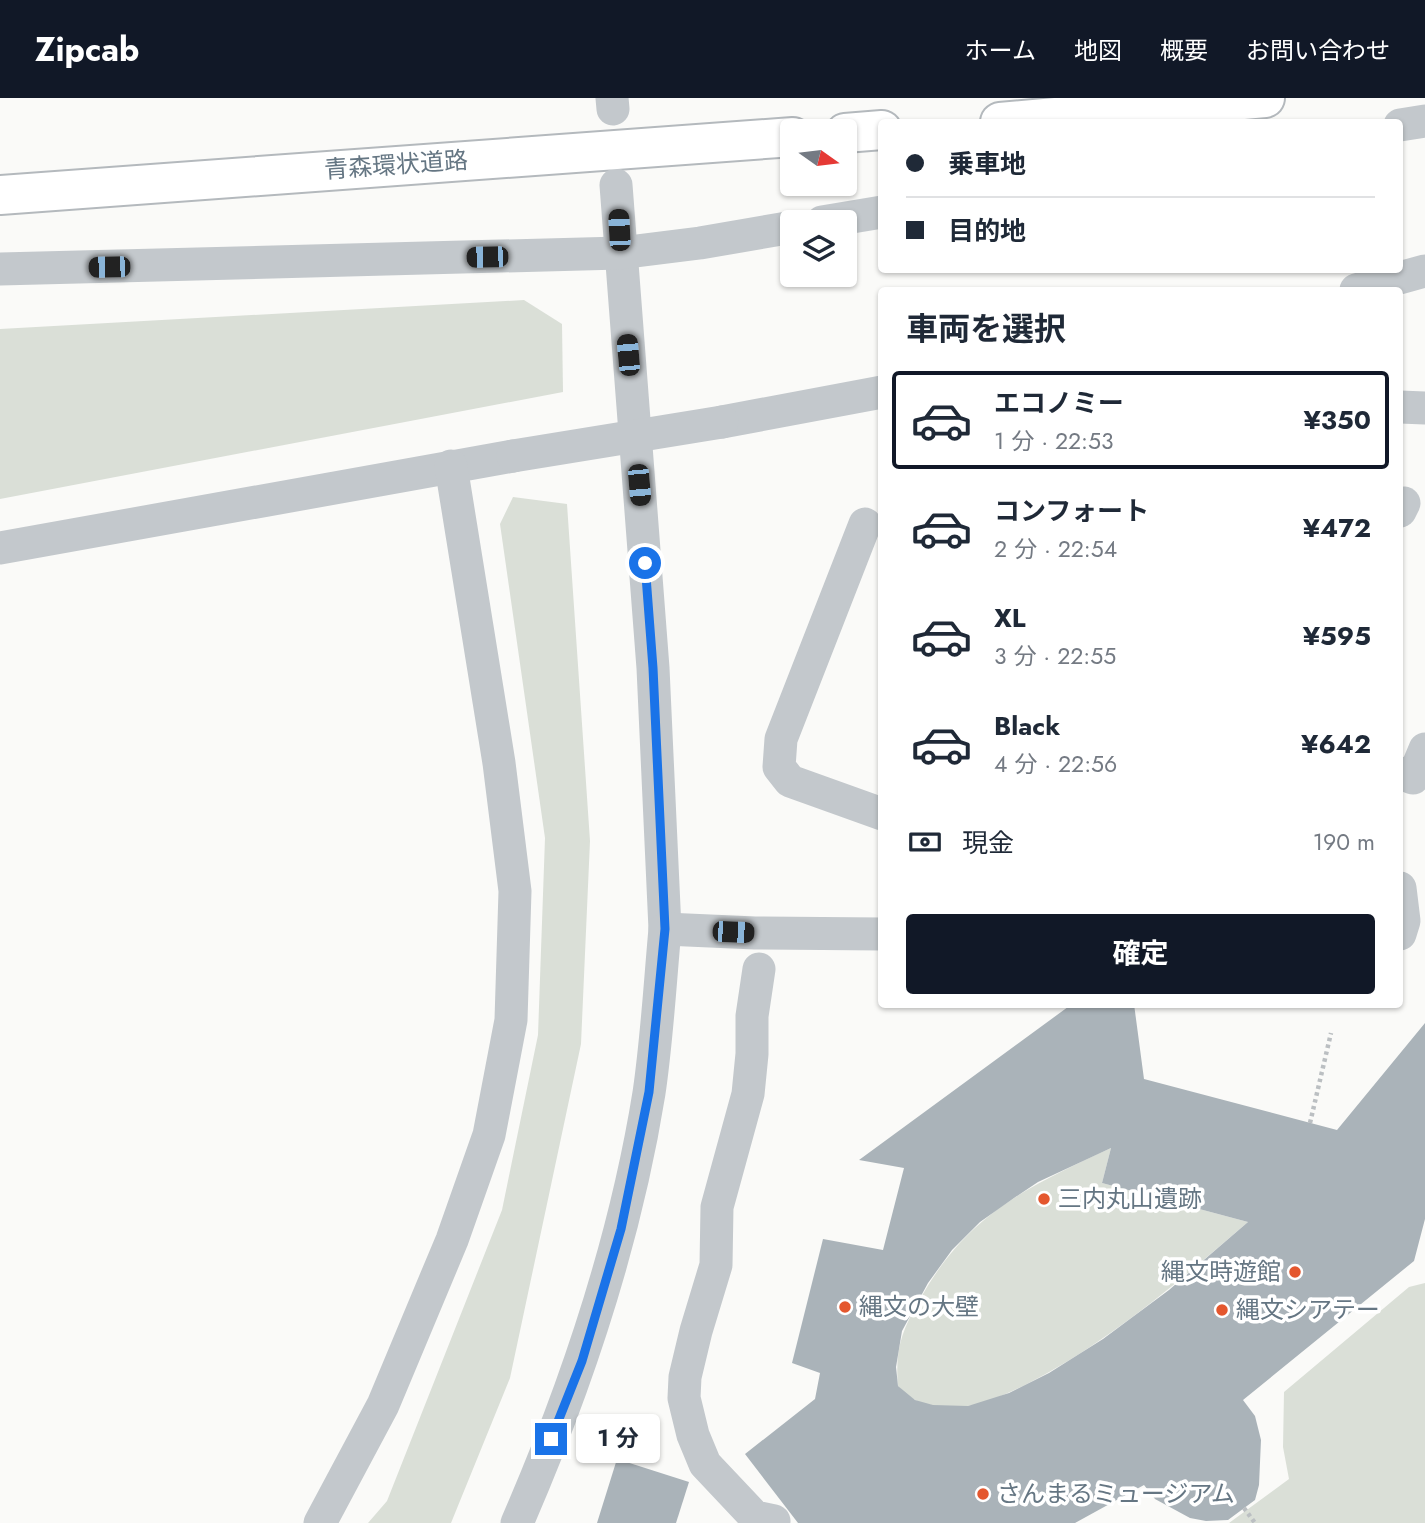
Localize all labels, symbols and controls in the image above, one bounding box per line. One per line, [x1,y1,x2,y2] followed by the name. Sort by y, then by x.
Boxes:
[35,26,139,73] text: Zipcab
[965,33,1036,68] text: ホーム
[1074,33,1122,68] text: 地図
[1160,33,1208,68] text: 概要
[1246,33,1390,68] text: お問い合わせ
[780,119,858,196] north arrow
[780,119,857,287] map controls
[323,142,469,187] street label: 青森環状道路
[948,145,1026,183] text: 乗車地
[608,208,631,252] car
[780,210,857,287] button: layers
[948,212,1026,250] text: 目的地
[466,246,509,268] car
[88,256,131,278] car
[906,306,1066,352] text: 車両を選択
[616,333,641,377] car
[994,384,1124,422] text: エコノミー
[910,389,973,452] icon: car
[1303,401,1371,439] text: ¥350
[994,424,1114,458] text: 1 分 · 22:53
[627,463,652,507] car
[994,492,1149,530] text: コンフォート
[910,497,973,560] icon: car
[1303,509,1371,547] text: ¥472
[994,532,1117,566] text: 2 分 · 22:54
[629,547,661,579] route start
[994,599,1026,637] text: XL
[910,605,973,668] icon: car
[1303,617,1371,655] text: ¥595
[994,639,1116,673] text: 3 分 · 22:55
[994,707,1060,745] text: Black
[910,713,973,776] icon: car
[1301,725,1371,763] text: ¥642
[994,747,1117,781] text: 4 分 · 22:56
[906,823,944,861] icon: cash
[962,824,1014,862] text: 現金
[1313,825,1375,859] text: 190 m
[906,914,1375,994] button: 確定
[712,921,755,943] car
[1058,1181,1202,1216] place label: 三内丸山遺跡
[1036,1191,1052,1207] marker: 三内丸山遺跡
[1161,1254,1281,1289] place label: 縄文時遊館
[1287,1264,1303,1280] marker: 縄文時遊館
[859,1289,979,1324] place label: 縄文の大壁
[1236,1292,1380,1327] place label: 縄文シアテー
[837,1299,853,1315] marker: 縄文の大壁
[1214,1302,1230,1318] marker: 縄文シアテー
[576,1414,660,1464] callout: 1 分
[597,1421,639,1455] text: 1 分
[535,1423,567,1455] route end
[997,1476,1235,1511] place label: さんまるミュージアム
[975,1486,991,1502] marker: さんまるミュージアム

